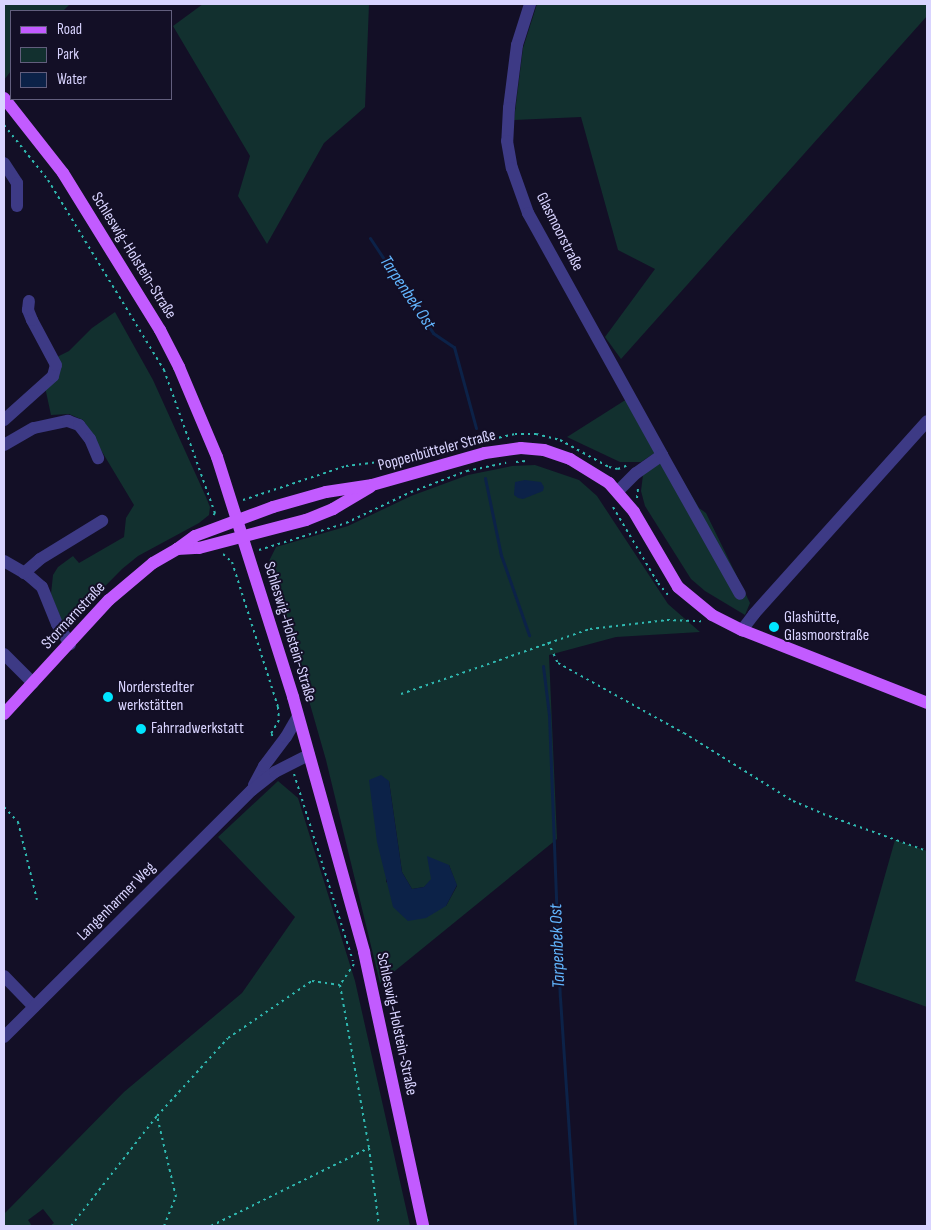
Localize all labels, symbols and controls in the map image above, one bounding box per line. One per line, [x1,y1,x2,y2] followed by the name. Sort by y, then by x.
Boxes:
[10,10,172,100] legend
[57,20,82,39] text: Road
[57,45,79,64] text: Park
[57,70,87,89] text: Water
[86,189,180,323] street label: Schleswig-Holstein-Straße
[531,190,587,274] street label: Glasmoorstraße
[374,252,440,334] water label: Tarpenbek Ost
[376,426,498,476] street label: Poppenbütteler Straße
[259,560,319,704] street label: Schleswig-Holstein-Straße
[38,578,110,654] street label: Stormarnstraße
[784,608,869,646] place label: Glashütte, Glasmoorstraße
[768,621,780,633] marker: Glashütte, Glasmoorstraße
[118,678,194,716] place label: Norderstedter werkstätten
[102,691,114,703] marker: Norderstedter werkstätten
[151,719,244,739] place label: Fahrradwerkstatt
[135,723,147,735] marker: Fahrradwerkstatt
[74,859,160,945] street label: Langenharmer Weg
[546,903,570,989] water label: Tarpenbek Ost
[371,951,421,1097] street label: Schleswig-Holstein-Straße

